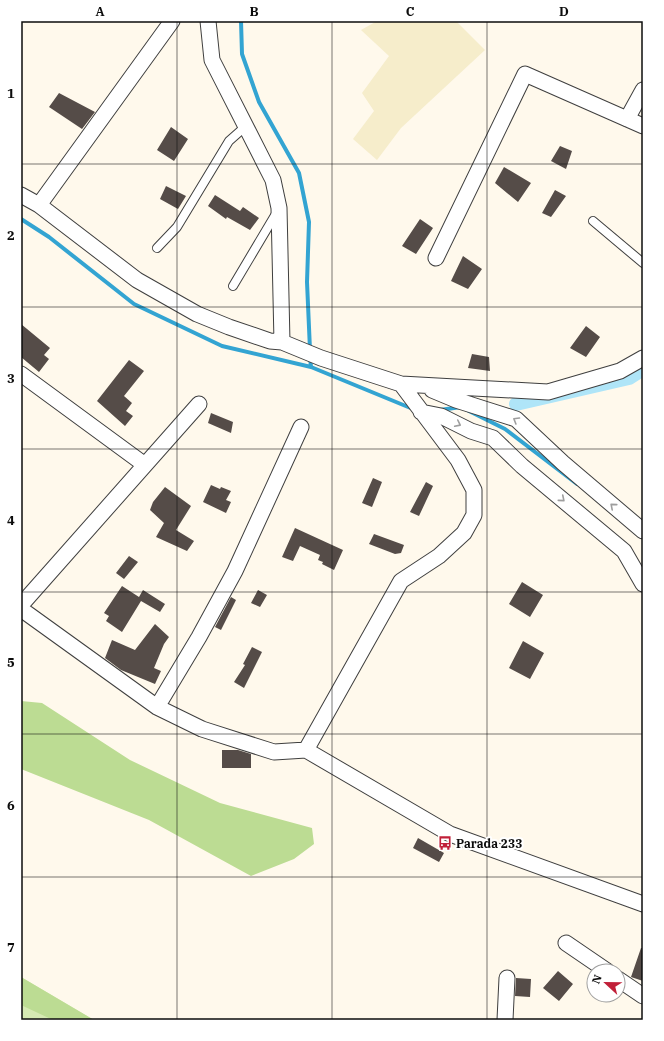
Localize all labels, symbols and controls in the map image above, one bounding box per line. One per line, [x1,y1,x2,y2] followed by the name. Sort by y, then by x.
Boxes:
[95,3,105,20] text: A
[249,3,259,20] text: B
[406,3,415,20] text: C
[559,3,569,20] text: D
[7,85,15,102] text: 1
[7,227,15,244] text: 2
[7,370,15,387] text: 3
[513,418,520,425] one-way arrow
[453,419,461,427] one-way arrow
[557,495,564,502] one-way arrow
[611,503,618,510] one-way arrow
[7,512,15,529] text: 4
[7,654,15,671] text: 5
[7,797,15,814] text: 6
[437,835,453,851] bus stop icon: Parada 233
[456,836,522,851] place label: Parada 233
[7,939,15,956] text: 7
[586,963,626,1003] north arrow
[589,972,605,986] text: N

